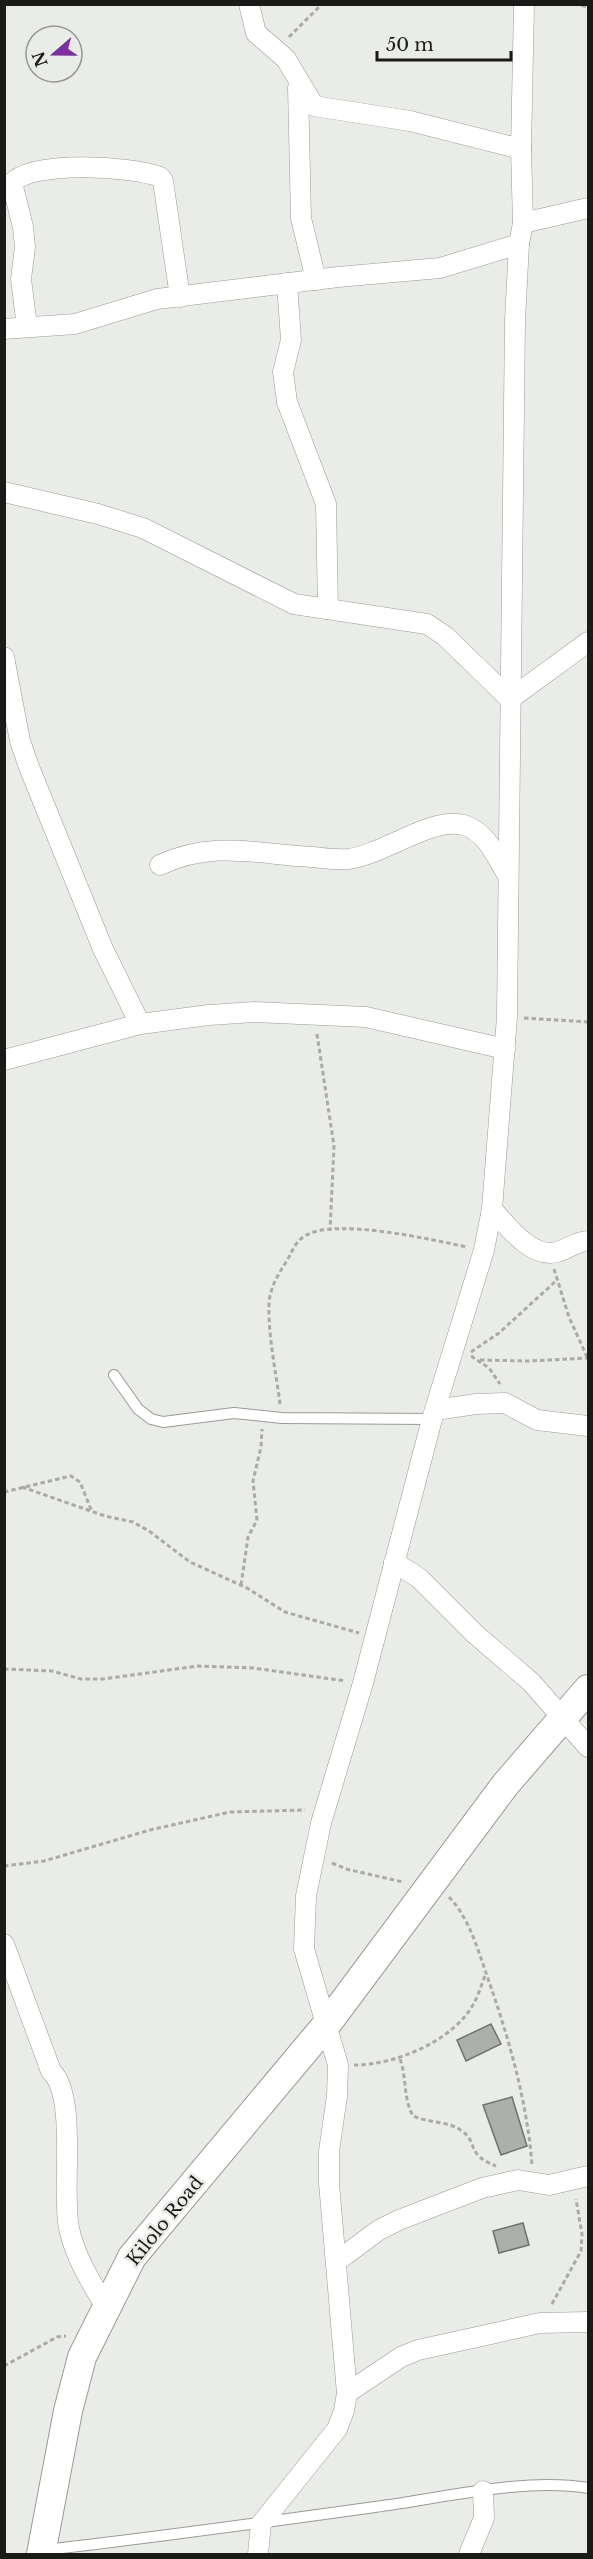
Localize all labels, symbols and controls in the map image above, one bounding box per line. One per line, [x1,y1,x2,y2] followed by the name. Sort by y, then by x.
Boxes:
[24,24,84,84] north arrow
[377,24,510,62] scale bar
[386,34,434,56] text: 50 m
[28,49,52,70] text: N
[122,2172,208,2270] street label: Kilolo Road

